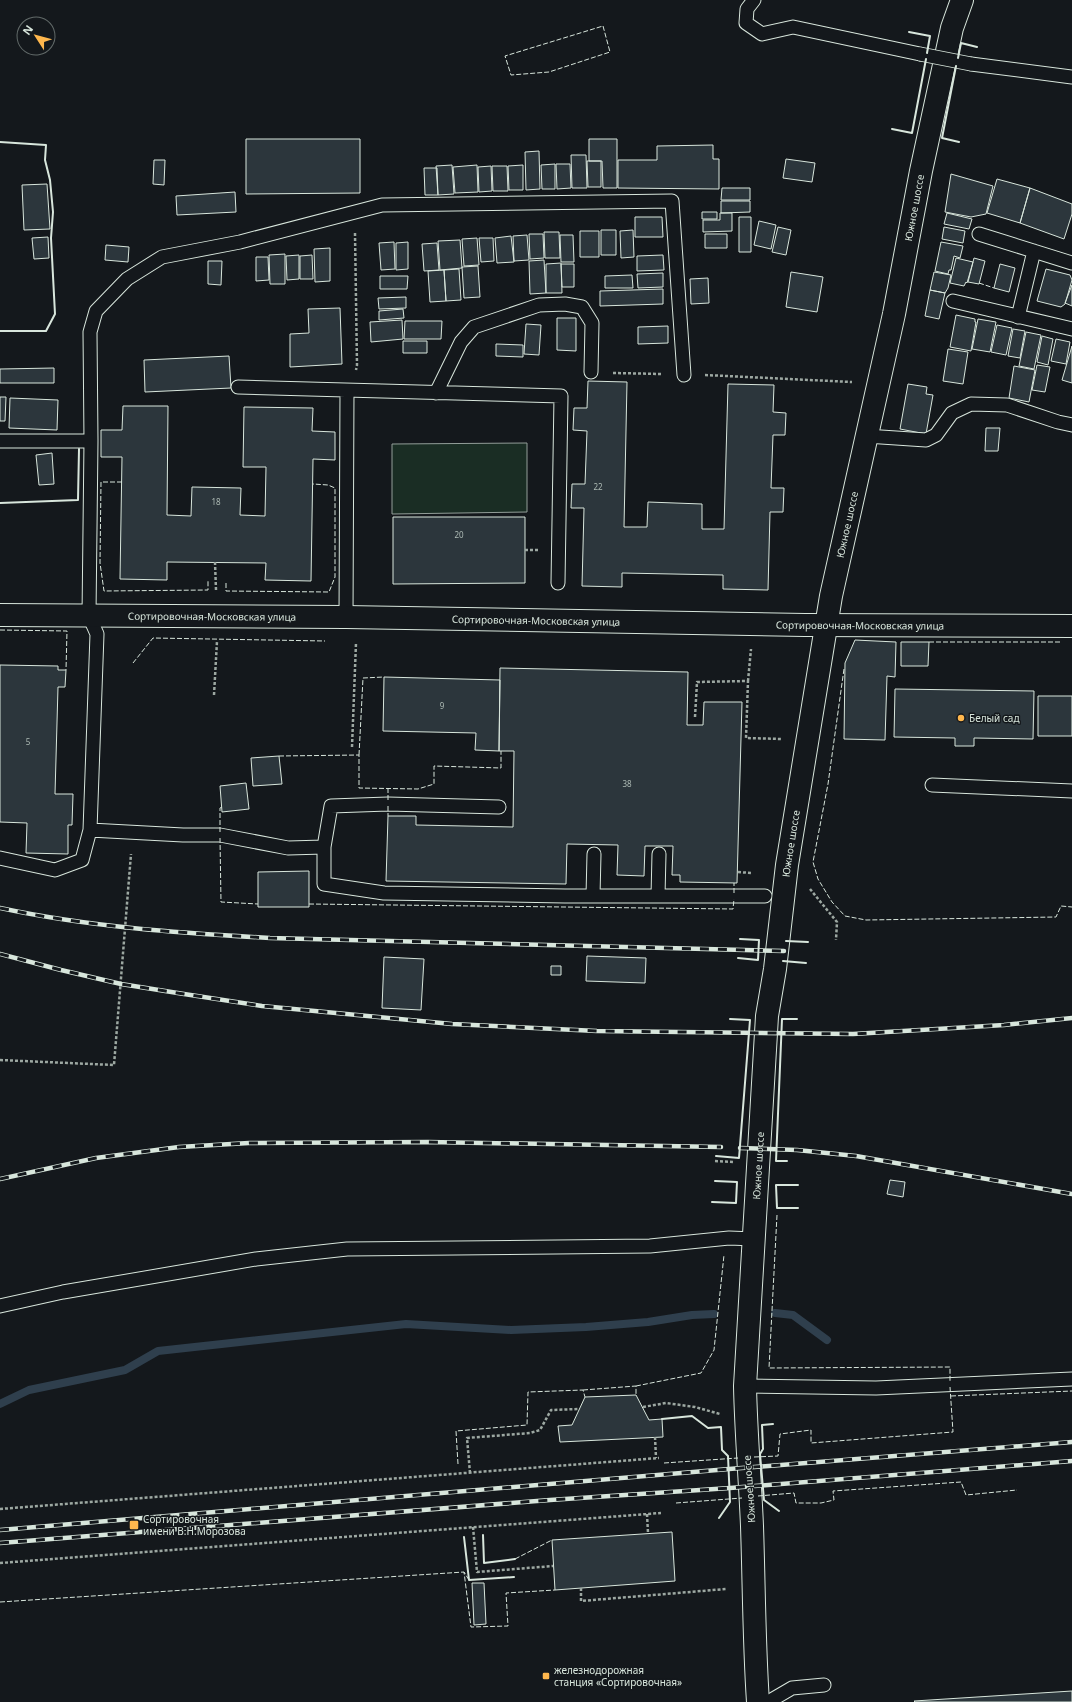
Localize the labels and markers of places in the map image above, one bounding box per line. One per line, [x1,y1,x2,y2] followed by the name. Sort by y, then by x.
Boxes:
[969,711,1019,725] place label: Белый сад
[956,713,966,723] marker: Белый сад
[143,1512,246,1538] place label: Сортировочная имени В.Н.Морозова
[128,1519,140,1531] marker: Сортировочная имени В.Н.Морозова
[554,1663,682,1689] place label: железнодорожная станция «Сортировочная»
[541,1671,551,1681] marker: железнодорожная станция «Сортировочная»

